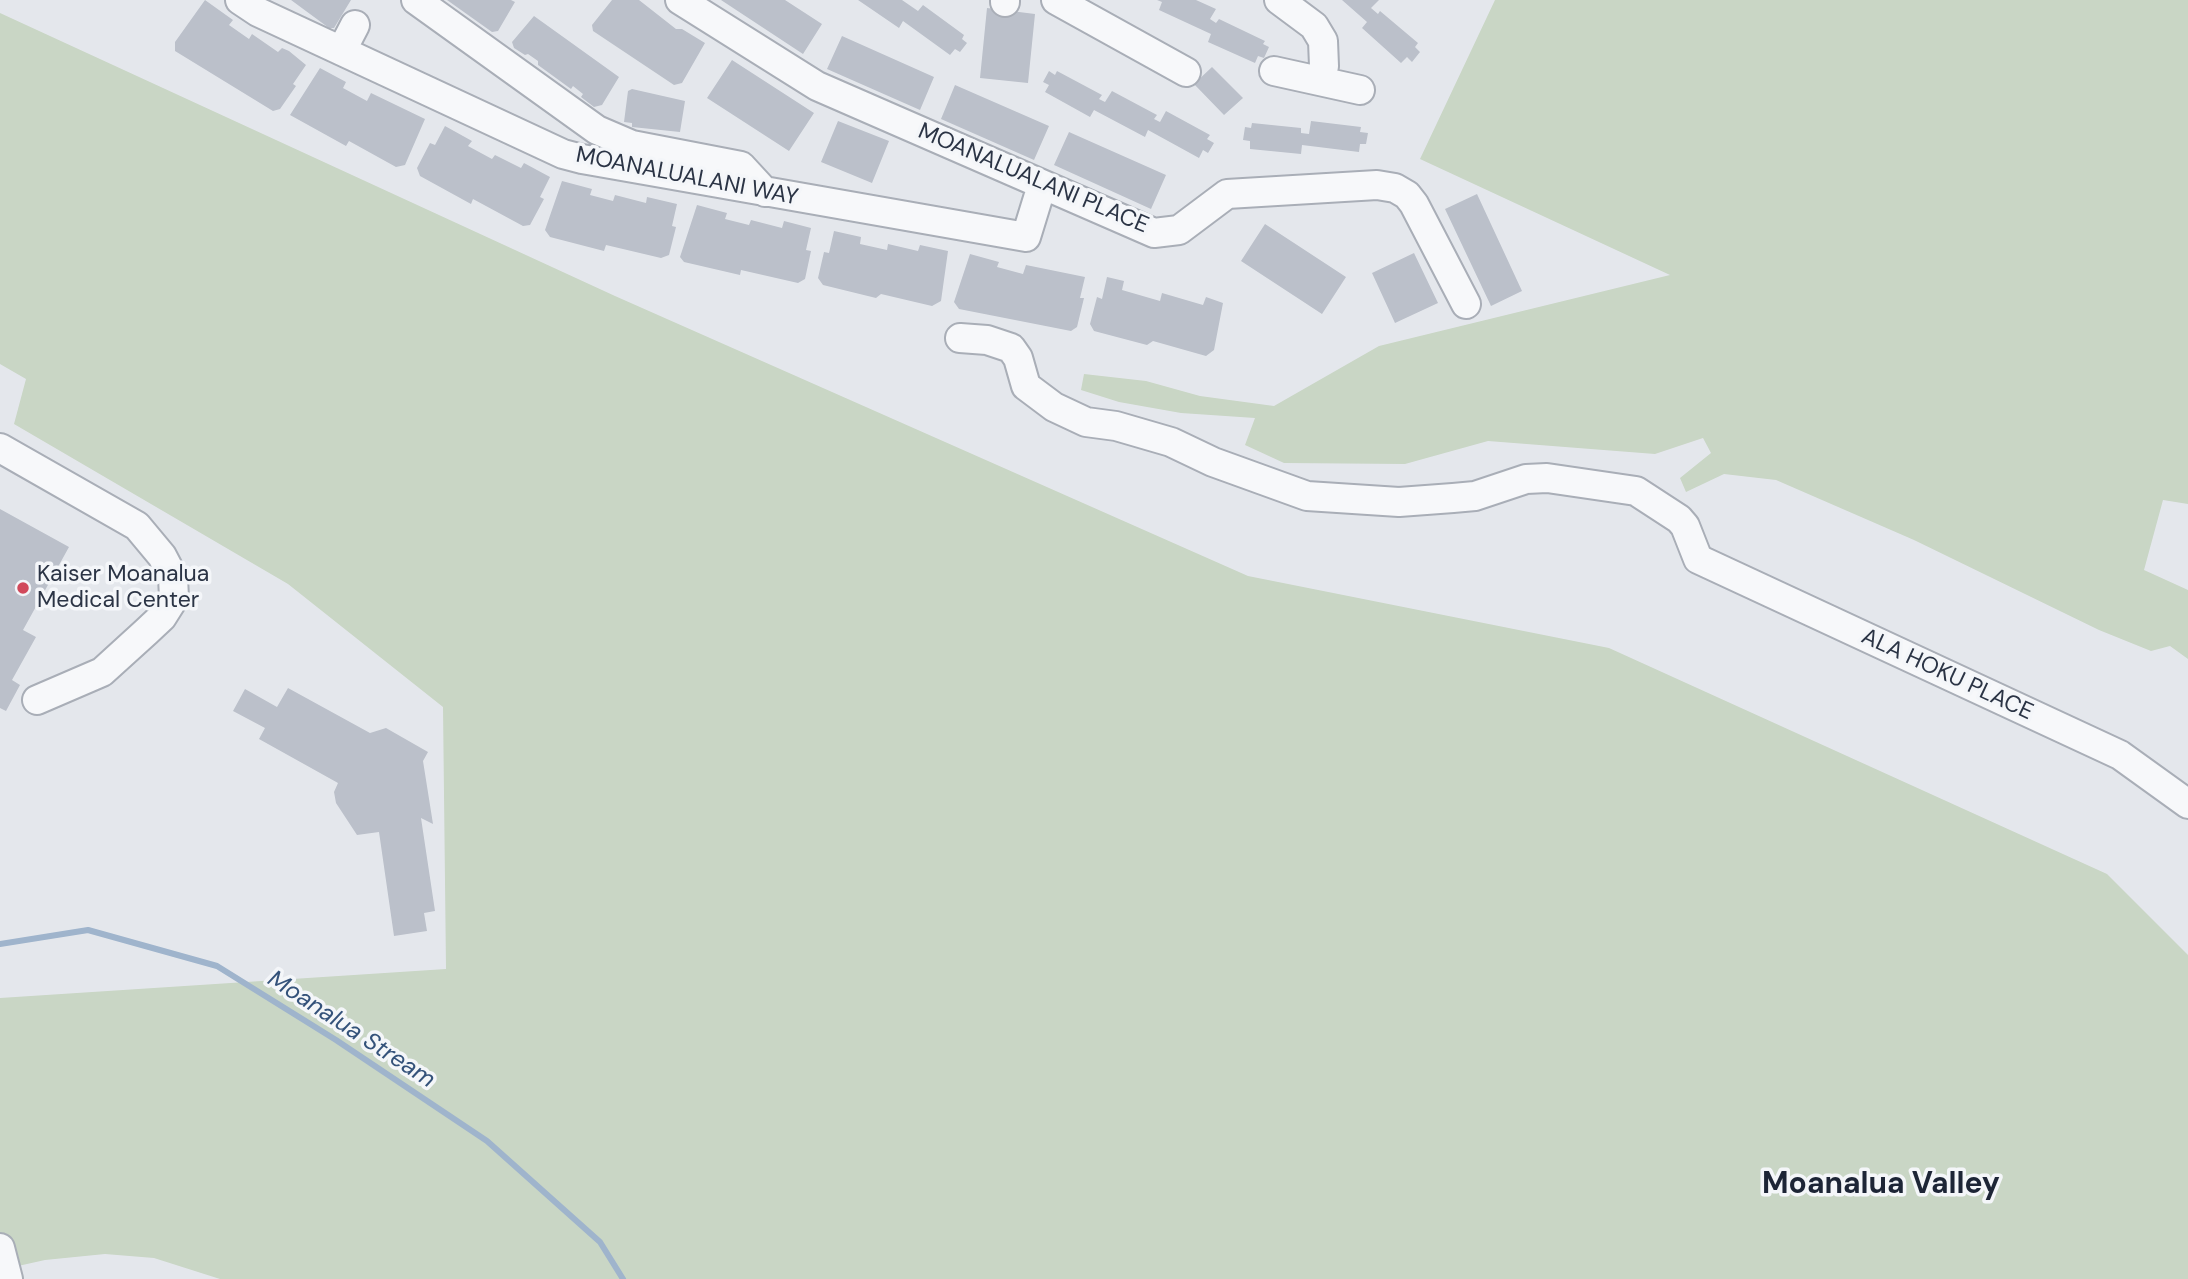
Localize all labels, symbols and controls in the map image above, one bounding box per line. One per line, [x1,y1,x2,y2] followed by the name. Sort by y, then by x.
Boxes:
[914,118,1152,240] street label: MOANALUALANI PLACE
[574,142,800,212] street label: MOANALUALANI WAY
[37,561,209,615] place label: Kaiser Moanalua Medical Center
[15,580,31,596] marker: Kaiser Moanalua Medical Center
[1857,623,2037,727] street label: ALA HOKU PLACE
[262,965,440,1095] water label: Moanalua Stream
[1762,1167,2000,1203] district label: Moanalua Valley

